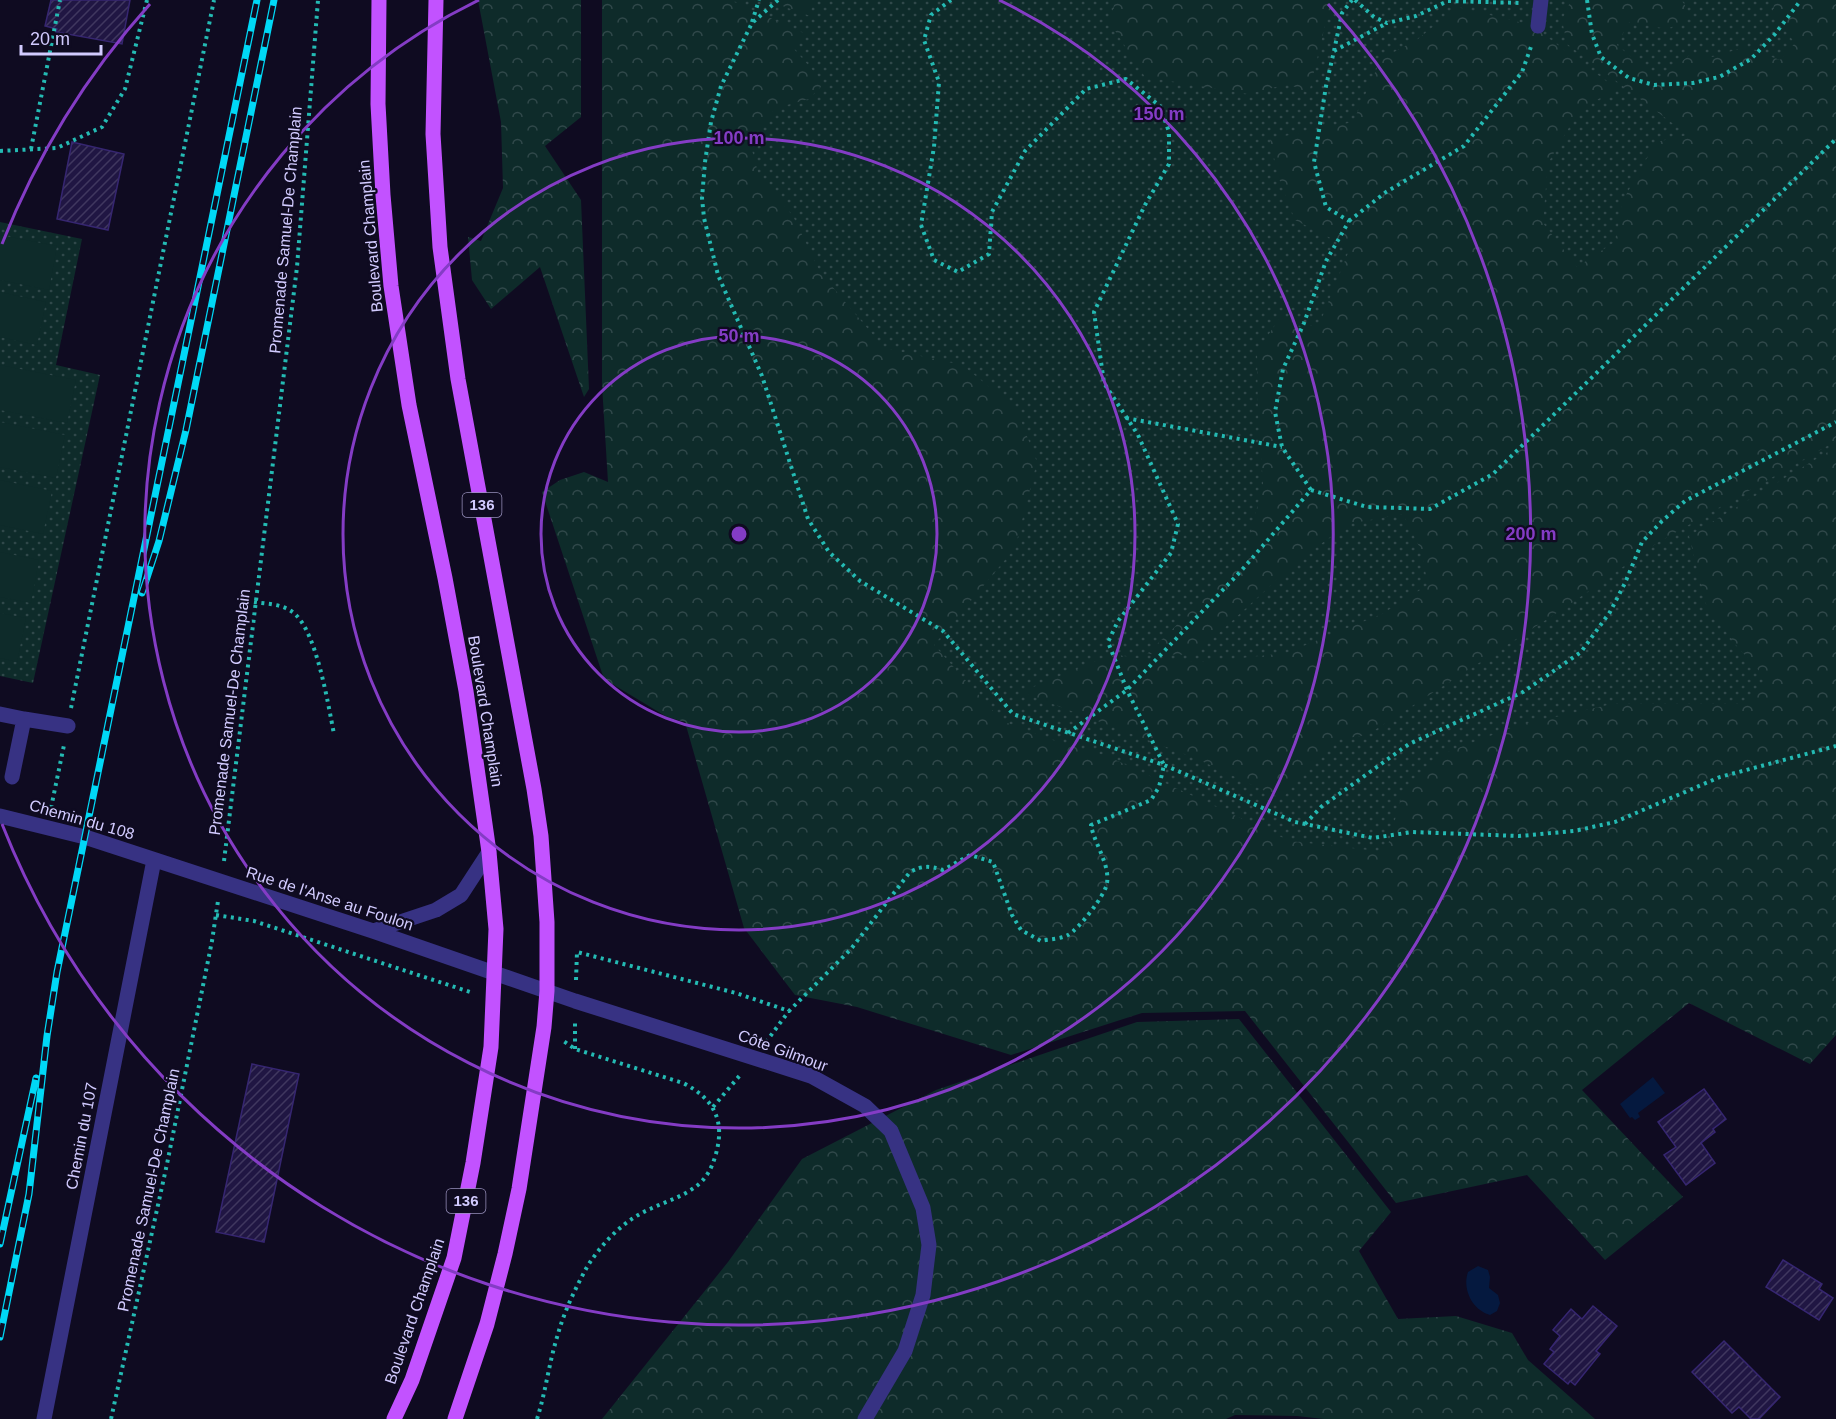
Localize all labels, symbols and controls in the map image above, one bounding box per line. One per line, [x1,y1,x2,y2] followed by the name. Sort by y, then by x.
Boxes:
[21,18,100,56] scale bar
[30,29,70,49] text: 20 m
[1133,104,1185,124] text: 150 m
[266,106,305,354] street label: Promenade Samuel-De Champlain
[713,128,765,148] text: 100 m
[355,159,386,313] street label: Boulevard Champlain
[718,326,760,346] text: 50 m
[462,493,502,517] road number: 136
[729,524,749,544] centre of rings
[1505,524,1557,544] text: 200 m
[206,588,253,836] street label: Promenade Samuel-De Champlain
[465,634,506,788] street label: Boulevard Champlain
[27,796,136,843] street label: Chemin du 108
[244,863,416,934] street label: Rue de l'Anse au Foulon
[736,1026,831,1075] street label: Côte Gilmour
[114,1067,183,1313] street label: Promenade Samuel-De Champlain
[63,1081,100,1191] street label: Chemin du 107
[446,1189,486,1213] road number: 136
[382,1236,447,1386] street label: Boulevard Champlain

